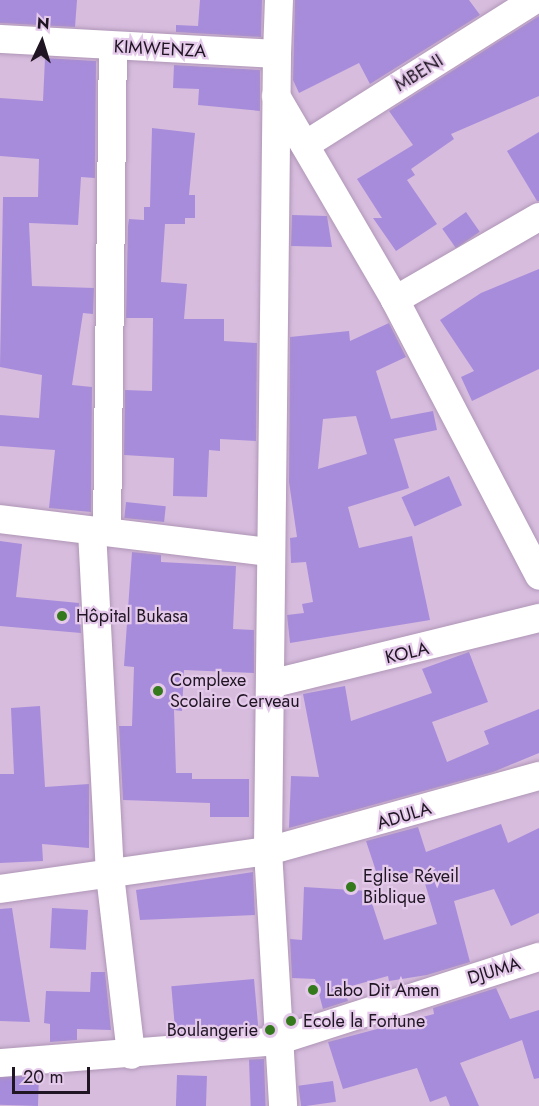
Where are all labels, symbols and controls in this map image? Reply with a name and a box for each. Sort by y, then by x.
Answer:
north arrow [12,12,72,72]
text: N [36,12,50,35]
street label: KIMWENZA [113,36,207,62]
street label: MBENI [391,50,447,96]
place label: Hôpital Bukasa [76,605,188,627]
marker: Hôpital Bukasa [53,607,71,625]
street label: KOLA [383,638,431,668]
place label: Complexe Scolaire Cerveau [170,670,300,712]
marker: Complexe Scolaire Cerveau [151,684,165,698]
street label: ADULA [374,797,434,835]
place label: Eglise Réveil Biblique [363,866,459,908]
marker: Eglise Réveil Biblique [344,880,358,894]
street label: DJUMA [465,953,523,989]
place label: Labo Dit Amen [326,979,440,1001]
marker: Labo Dit Amen [304,981,322,999]
place label: Ecole la Fortune [303,1010,425,1032]
marker: Ecole la Fortune [284,1014,298,1028]
place label: Boulangerie [167,1019,258,1041]
marker: Boulangerie [263,1023,277,1037]
scale bar [15,1055,93,1093]
text: 20 m [23,1064,63,1090]

